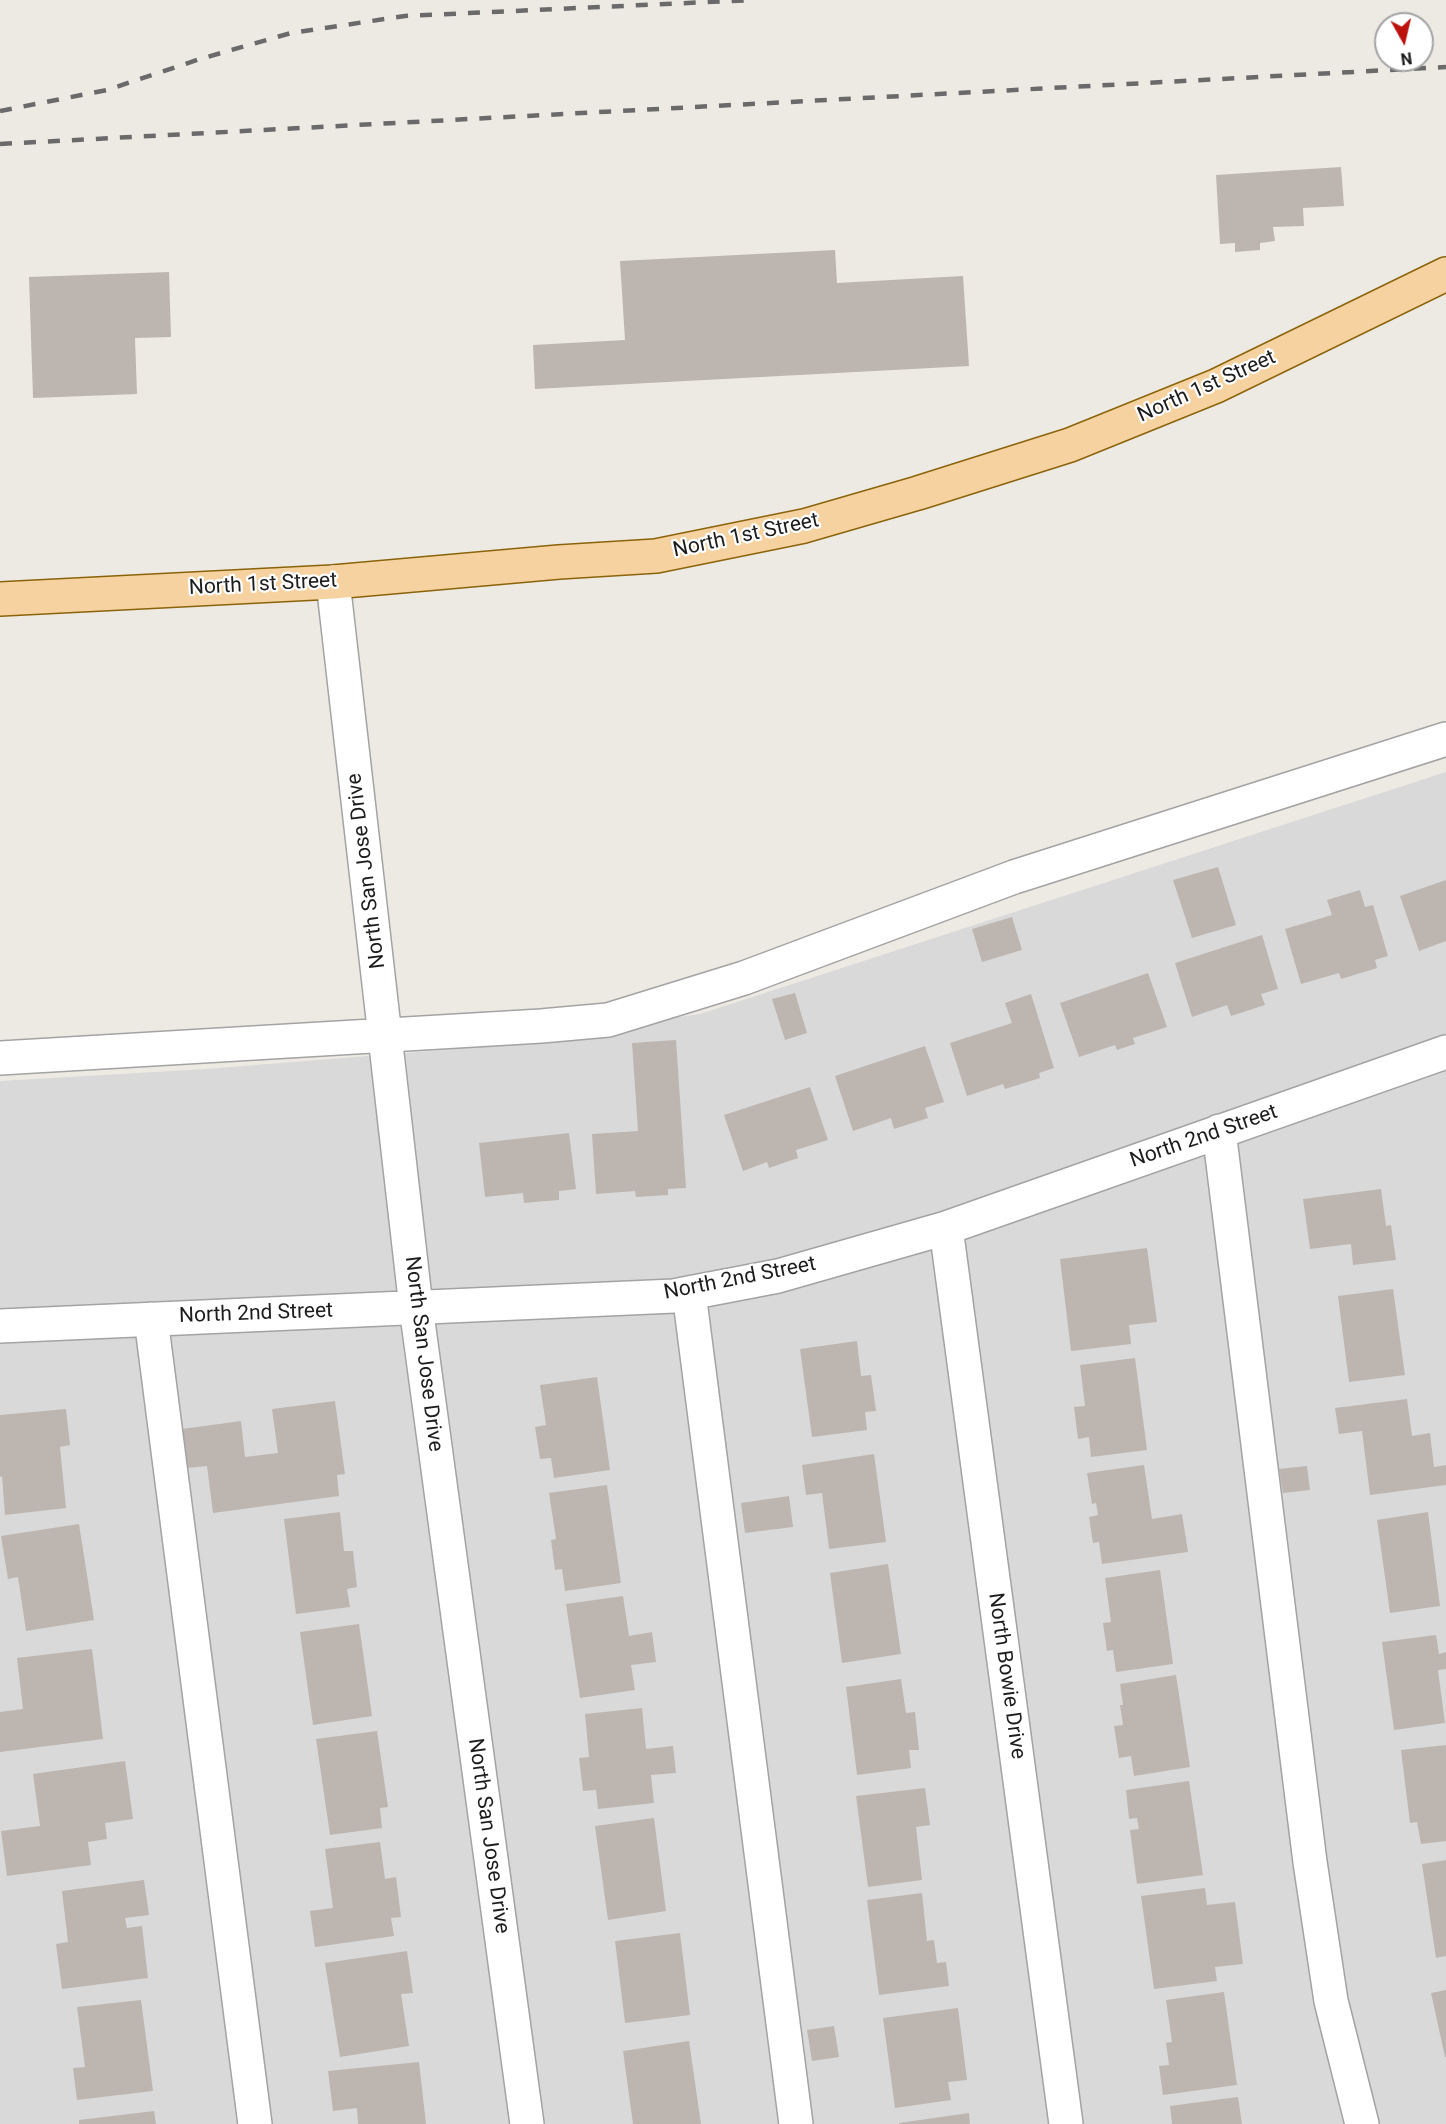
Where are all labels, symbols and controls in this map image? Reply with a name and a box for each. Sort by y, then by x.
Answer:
north arrow [1374,12,1434,72]
text: N [1399,48,1413,69]
street label: North 1st Street [1134,345,1280,429]
street label: North 1st Street [671,508,821,564]
street label: North 1st Street [188,569,338,601]
street label: North San Jose Drive [342,772,392,970]
street label: North 2nd Street [1127,1100,1281,1174]
street label: North 2nd Street [662,1252,818,1306]
street label: North San Jose Drive [398,1255,448,1453]
street label: North 2nd Street [179,1299,333,1329]
street label: North Bowie Drive [982,1591,1030,1761]
street label: North San Jose Drive [462,1737,514,1935]

